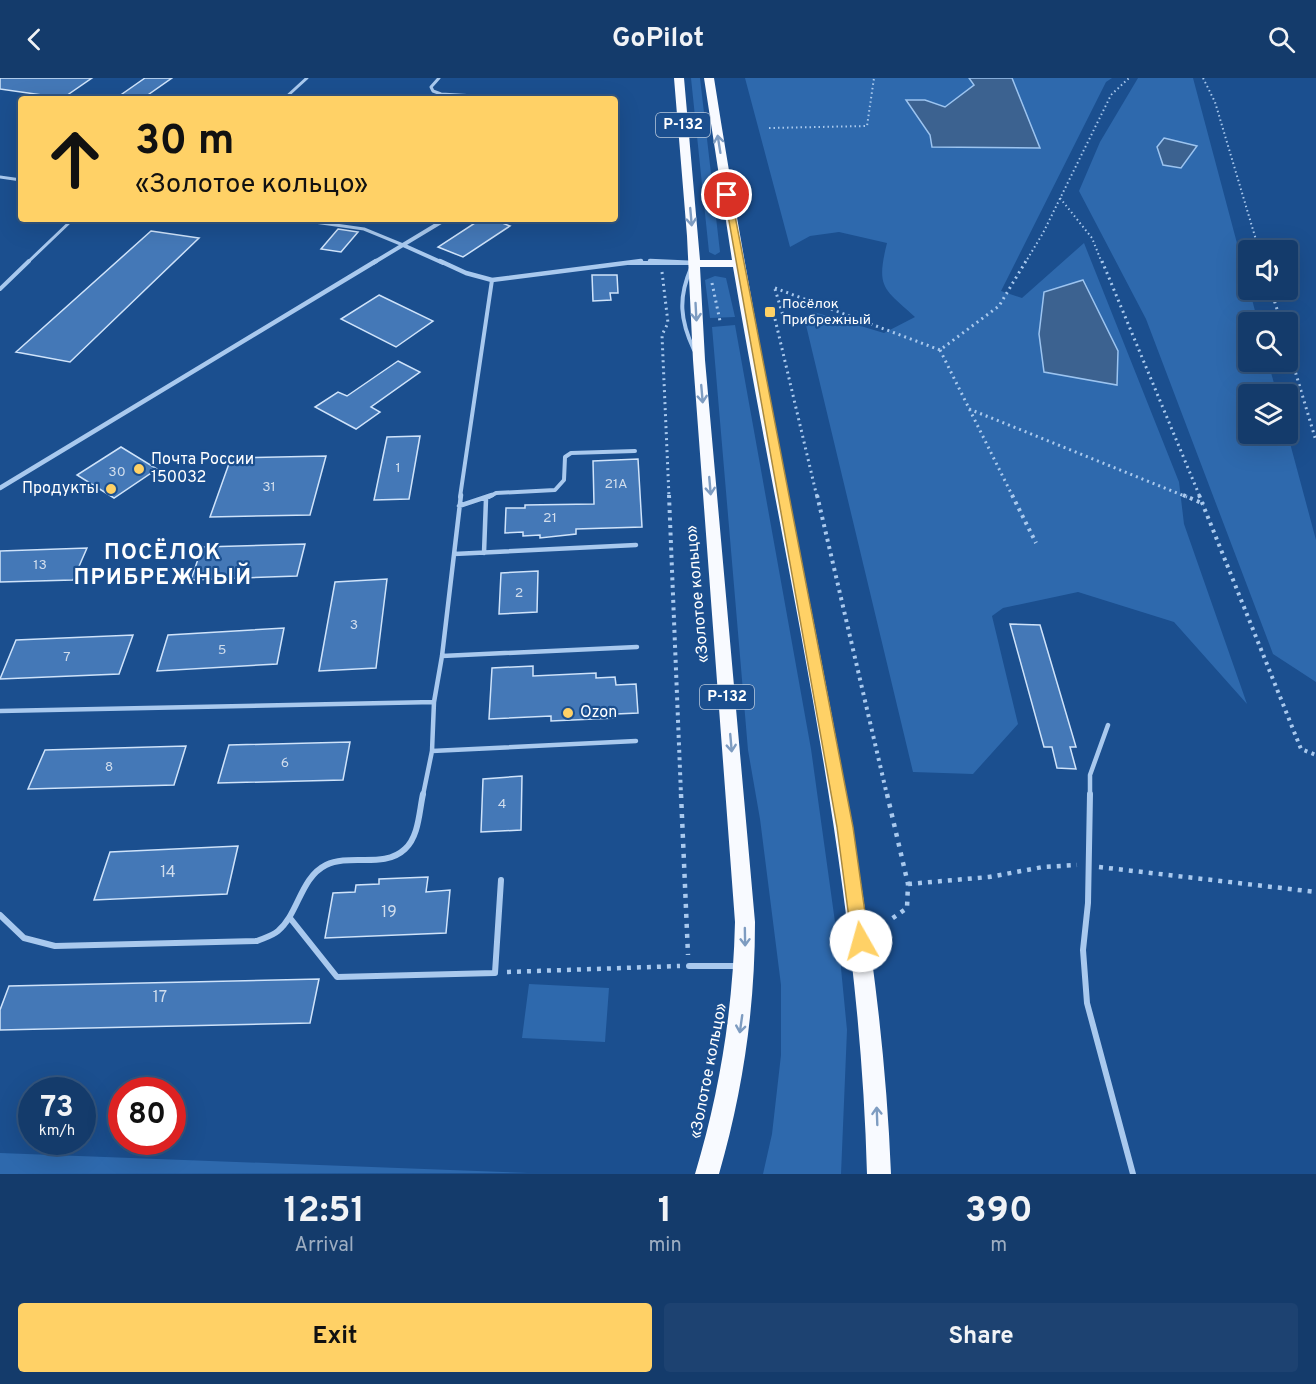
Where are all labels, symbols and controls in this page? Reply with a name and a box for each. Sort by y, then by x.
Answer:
text: GoPilot [612,22,704,56]
icon: back [18,23,51,56]
icon: search [1265,23,1298,56]
road number: Р-132 [656,113,710,137]
text: 30 m [135,116,234,169]
icon: ahead [36,120,114,198]
one-way arrow [713,135,724,154]
text: «Золотое кольцо» [135,168,368,202]
pin [701,169,752,220]
icon: arrive [710,178,743,211]
one-way arrow [686,207,697,227]
map controls [1238,240,1298,444]
button: sound [1238,240,1298,300]
place label: Посёлок Прибрежный [782,296,871,329]
one-way arrow [691,301,702,321]
marker: Посёлок Прибрежный [763,305,777,319]
button: search [1238,312,1298,372]
one-way arrow [697,383,708,403]
button: layers [1238,384,1298,444]
place label: Почта России 150032 [151,450,254,488]
house number: 1 [395,460,401,477]
marker: Почта России 150032 [132,462,146,476]
house number: 30 [108,464,126,481]
one-way arrow [705,475,716,495]
house number: 21А [605,476,627,493]
place label: Продукты [22,479,99,499]
house number: 31 [262,479,276,496]
marker: Продукты [104,482,118,496]
house number: 21 [543,510,557,527]
street label: «Золотое кольцо» [682,524,714,664]
district label: ПОСЁЛОК ПРИБРЕЖНЫЙ [73,538,253,592]
house number: 13 [33,557,47,574]
house number: 2 [515,585,523,602]
house number: 3 [350,617,358,634]
house number: 5 [218,642,226,659]
house number: 7 [63,649,71,666]
road number: Р-132 [700,685,754,709]
place label: Ozon [580,703,617,723]
marker: Ozon [561,706,575,720]
one-way arrow [726,732,737,752]
house number: 6 [281,755,289,772]
house number: 8 [105,759,113,776]
house number: 4 [498,796,506,813]
house number: 14 [160,863,176,883]
house number: 19 [381,903,397,923]
position arrow [829,909,893,973]
one-way arrow [740,927,751,947]
house number: 17 [153,988,167,1008]
street label: «Золотое кольцо» [686,1001,732,1141]
one-way arrow [735,1014,746,1034]
speed limit sign: 80 [108,1077,186,1155]
text: 73 [40,1090,74,1127]
one-way arrow [872,1106,883,1126]
text: km/h [39,1122,75,1141]
text: 12:51 [283,1189,365,1235]
text: 1 [658,1189,672,1235]
text: 390 [965,1189,1033,1235]
text: Arrival [294,1233,354,1259]
text: min [648,1233,682,1259]
text: m [990,1233,1007,1259]
button: Exit [18,1303,652,1372]
button: Share [664,1303,1298,1372]

